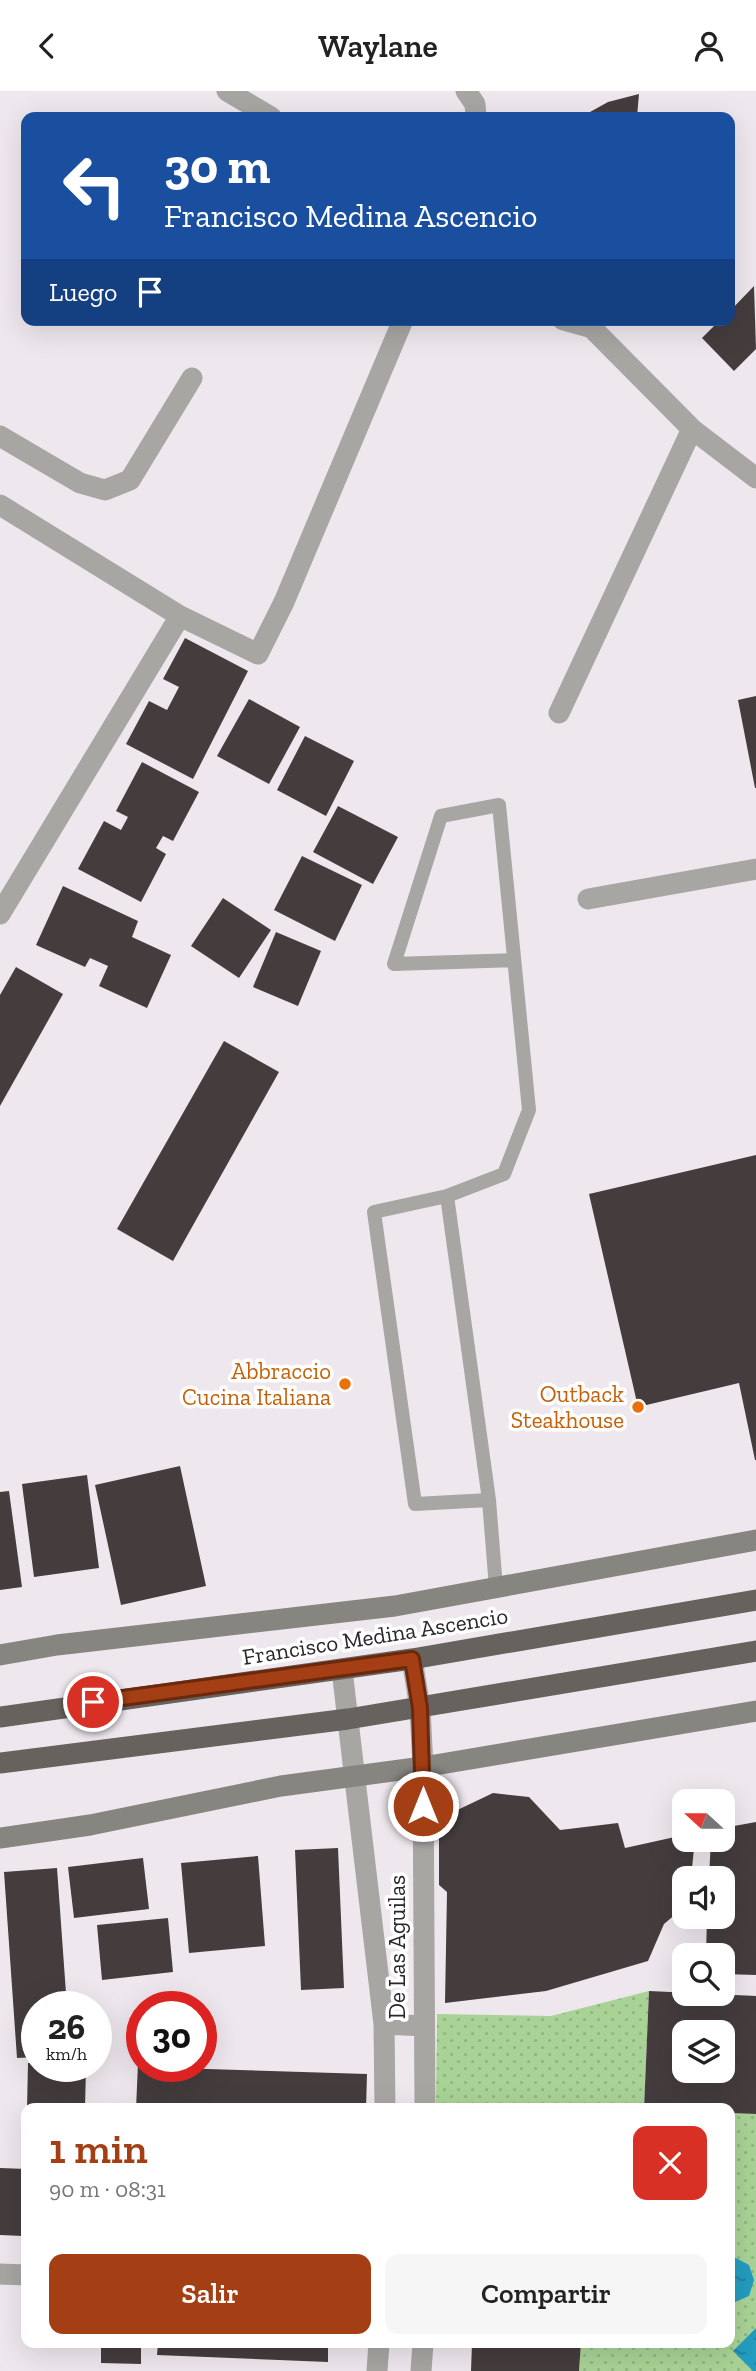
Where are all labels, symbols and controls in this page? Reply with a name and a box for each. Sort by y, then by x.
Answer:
icon: back [28,27,66,65]
text: Waylane [318,27,438,65]
icon: person [690,27,728,65]
text: 30 m [164,137,270,196]
icon: left [49,140,140,231]
text: Francisco Medina Ascencio [164,197,538,235]
icon: arrive [131,273,169,311]
text: Luego [49,276,117,308]
place label: Abbraccio Cucina Italiana [182,1357,331,1411]
marker: Abbraccio Cucina Italiana [337,1376,353,1392]
place label: Outback Steakhouse [511,1380,624,1434]
marker: Outback Steakhouse [630,1399,646,1415]
street label: Francisco Medina Ascencio [240,1601,510,1671]
pin [63,1672,123,1732]
icon: arrive [74,1683,112,1721]
position arrow [386,1769,460,1843]
north arrow [672,1789,735,1851]
map controls [672,1789,735,2083]
button: sound [672,1866,735,1929]
street label: De Las Aguilas [383,1875,411,2019]
button: search [672,1943,735,2006]
speed limit sign: 30 [126,1991,217,2082]
text: 26 [48,2006,85,2048]
button: layers [672,2020,735,2083]
text: km/h [46,2043,87,2065]
text: 1 min [49,2123,148,2174]
button: close [633,2126,707,2200]
text: 90 m · 08:31 [49,2175,166,2203]
button: Salir [49,2254,371,2334]
button: Compartir [385,2254,707,2334]

